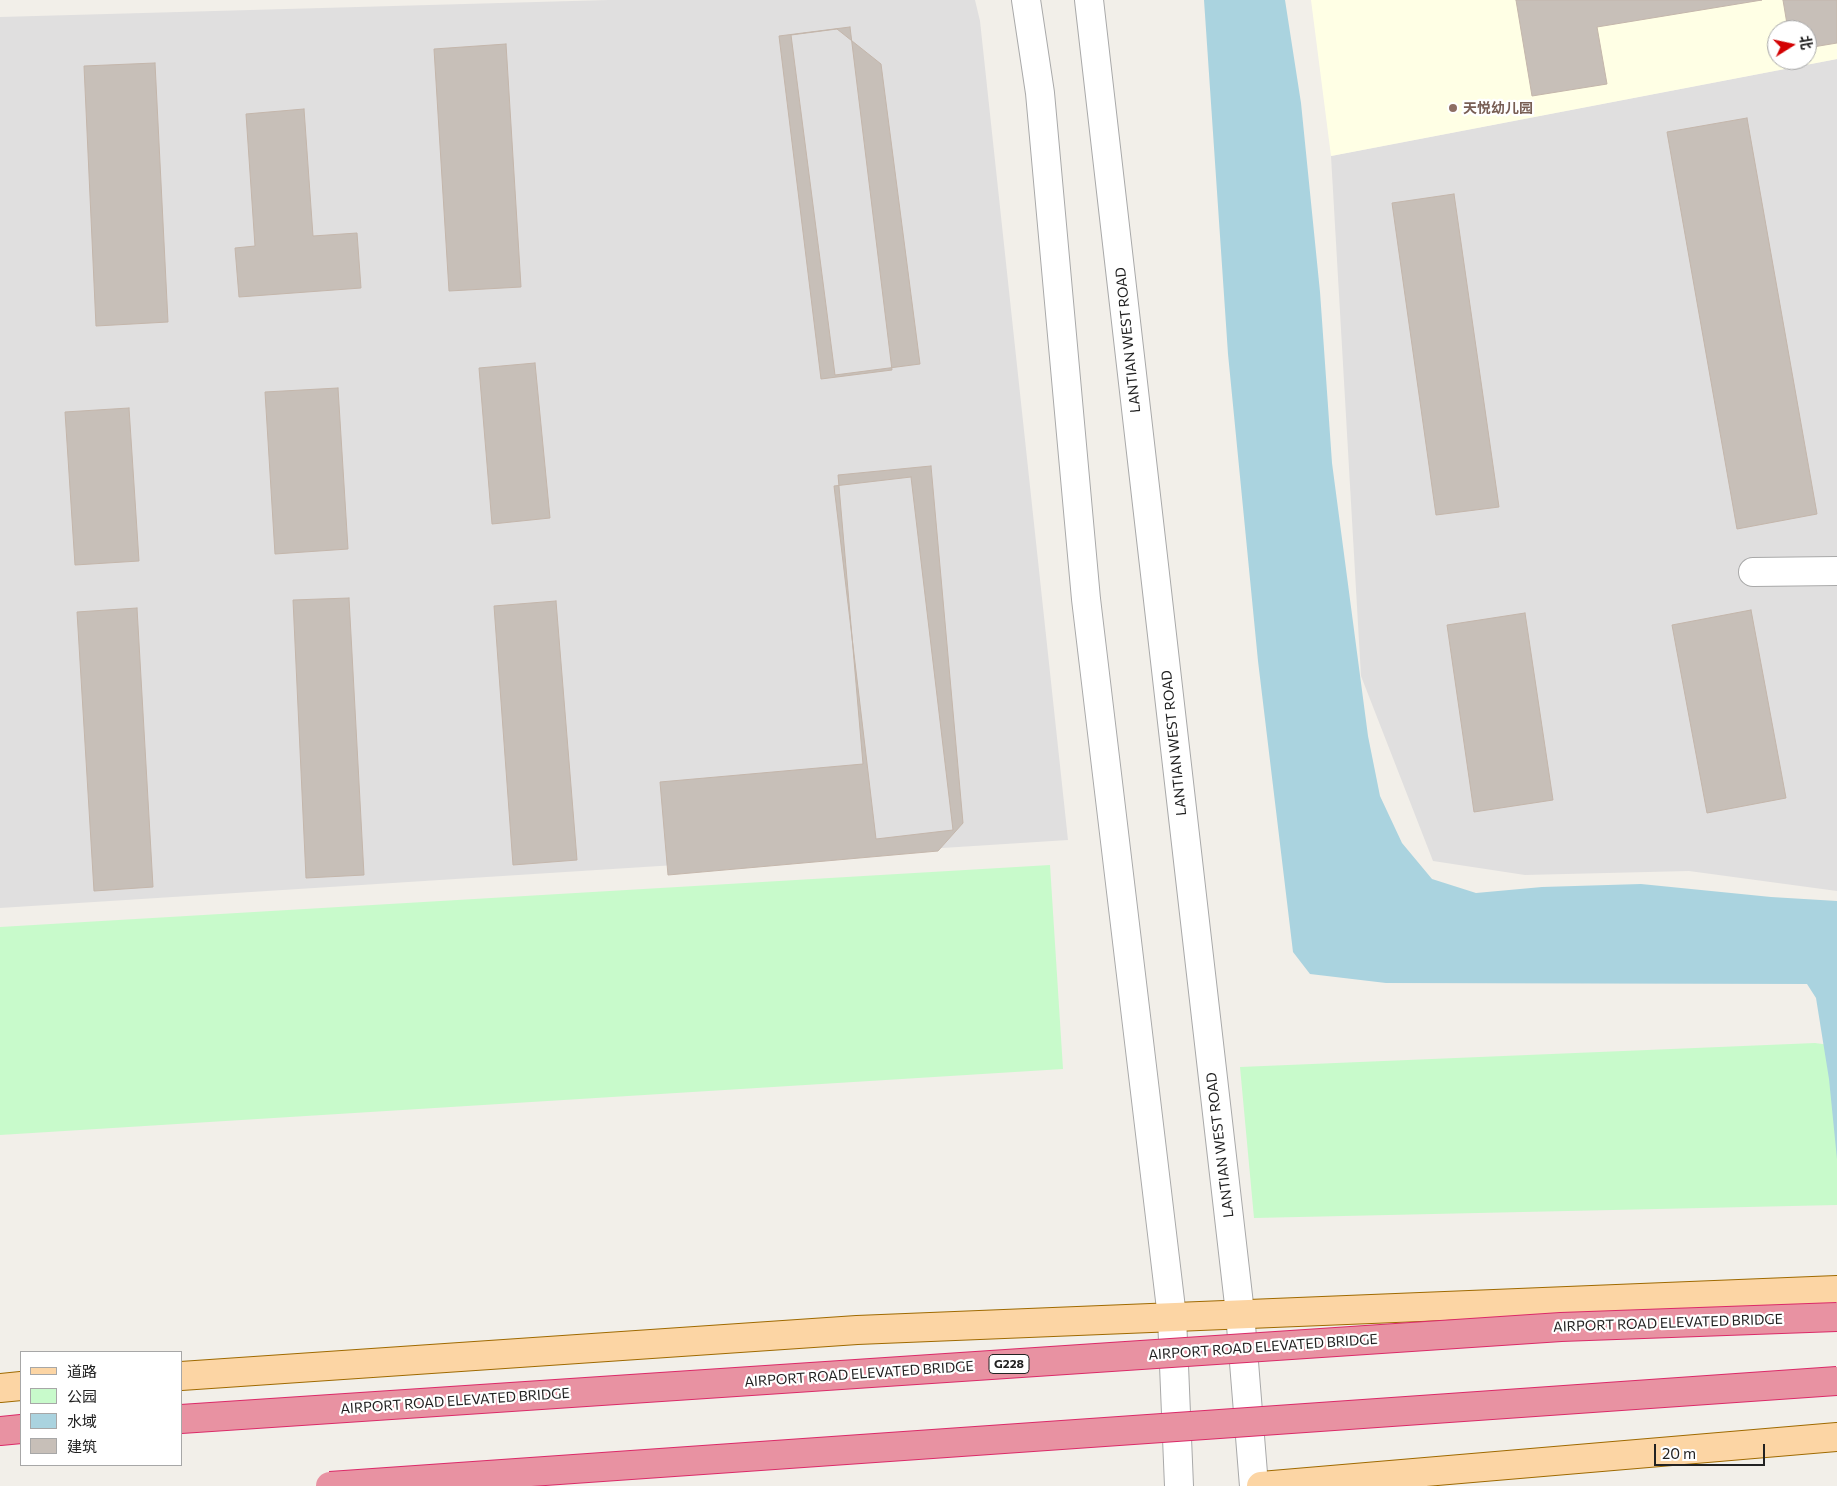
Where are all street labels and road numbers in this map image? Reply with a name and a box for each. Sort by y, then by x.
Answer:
street label: LANTIAN WEST ROAD [1112,266,1144,414]
street label: LANTIAN WEST ROAD [1158,669,1190,817]
street label: LANTIAN WEST ROAD [1203,1071,1237,1219]
street label: AIRPORT ROAD ELEVATED BRIDGE [1553,1311,1783,1335]
street label: AIRPORT ROAD ELEVATED BRIDGE [1148,1331,1378,1363]
road number: G228 [989,1355,1029,1374]
street label: AIRPORT ROAD ELEVATED BRIDGE [744,1358,974,1390]
street label: AIRPORT ROAD ELEVATED BRIDGE [340,1385,570,1417]

